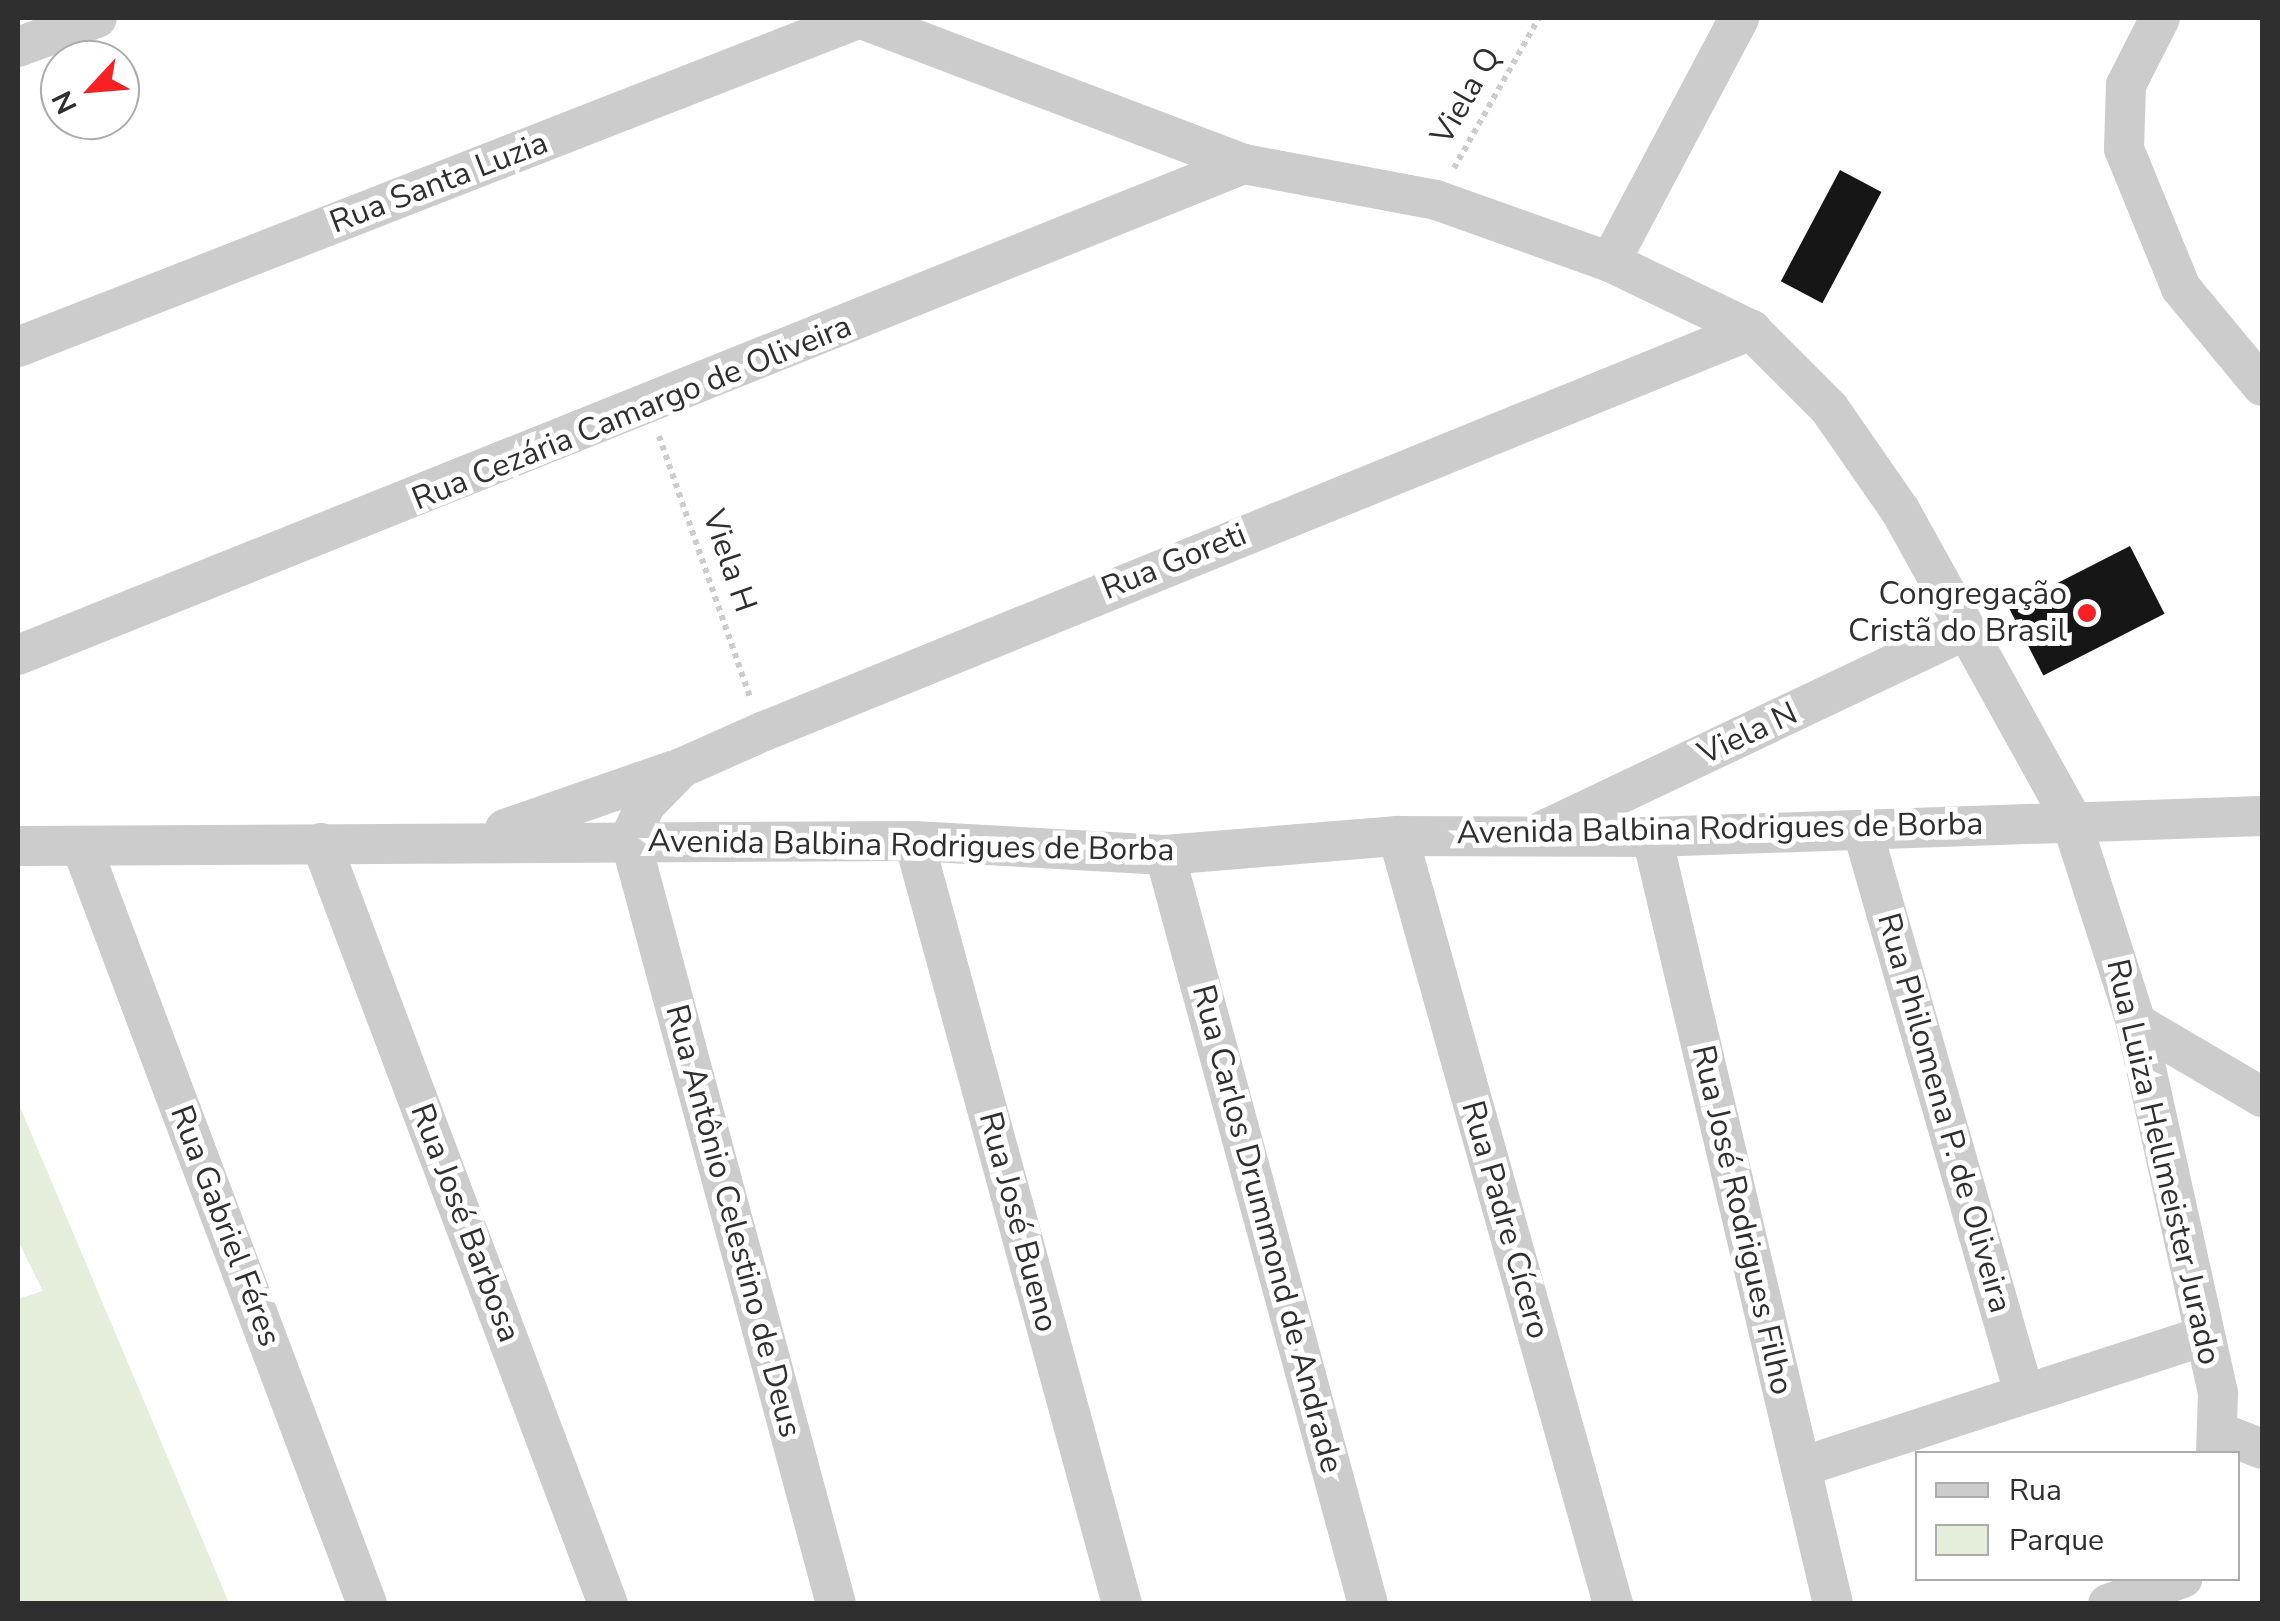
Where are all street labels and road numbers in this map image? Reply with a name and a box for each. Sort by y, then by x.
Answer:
street label: Viela Q [1423,41,1509,151]
street label: Rua Santa Luzia [325,124,553,242]
street label: Rua Cezária Camargo de Oliveira [407,307,857,519]
street label: Viela H [694,505,764,617]
street label: Rua Goreti [1096,516,1252,608]
street label: Viela N [1692,694,1804,774]
street label: Avenida Balbina Rodrigues de Borba [1456,805,1984,853]
street label: Avenida Balbina Rodrigues de Borba [647,822,1175,870]
street label: Rua Philomena P. de Oliveira [1869,909,2019,1317]
street label: Rua Luiza Hellmeister Jurado [2098,956,2228,1368]
street label: Rua Carlos Drummond de Andrade [1183,981,1351,1477]
street label: Rua Antônio Celestino de Deus [657,1000,809,1442]
street label: Rua José Rodrigues Filho [1683,1042,1801,1398]
street label: Rua Padre Cícero [1453,1097,1557,1343]
street label: Rua José Barbosa [402,1098,528,1348]
street label: Rua Gabriel Féres [161,1100,289,1352]
street label: Rua José Bueno [970,1108,1066,1336]

